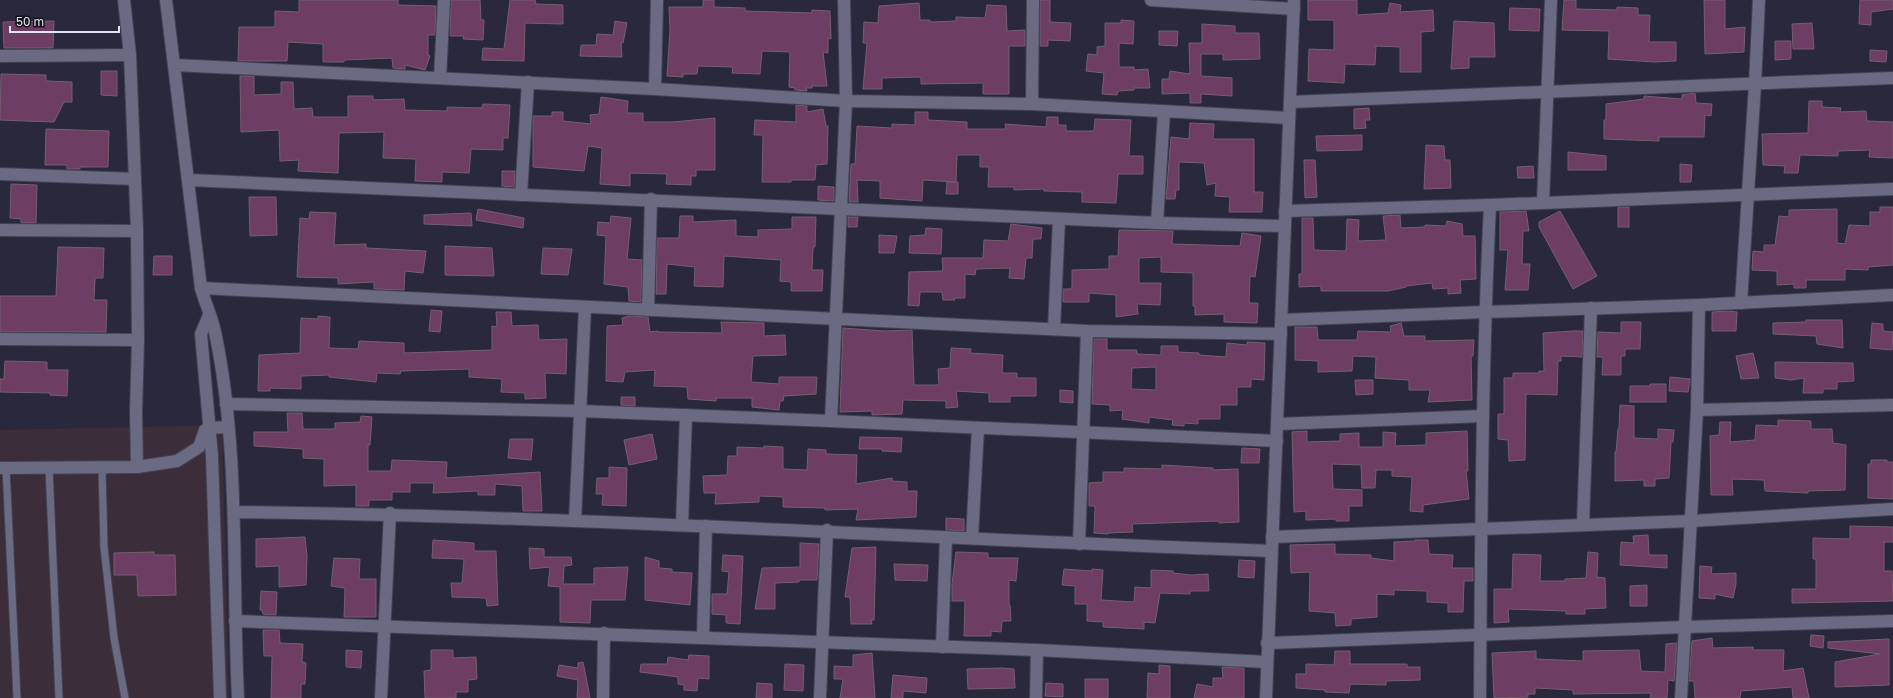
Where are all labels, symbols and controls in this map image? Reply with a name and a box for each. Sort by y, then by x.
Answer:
scale bar [10,8,119,34]
text: 50 m [16,14,44,29]

